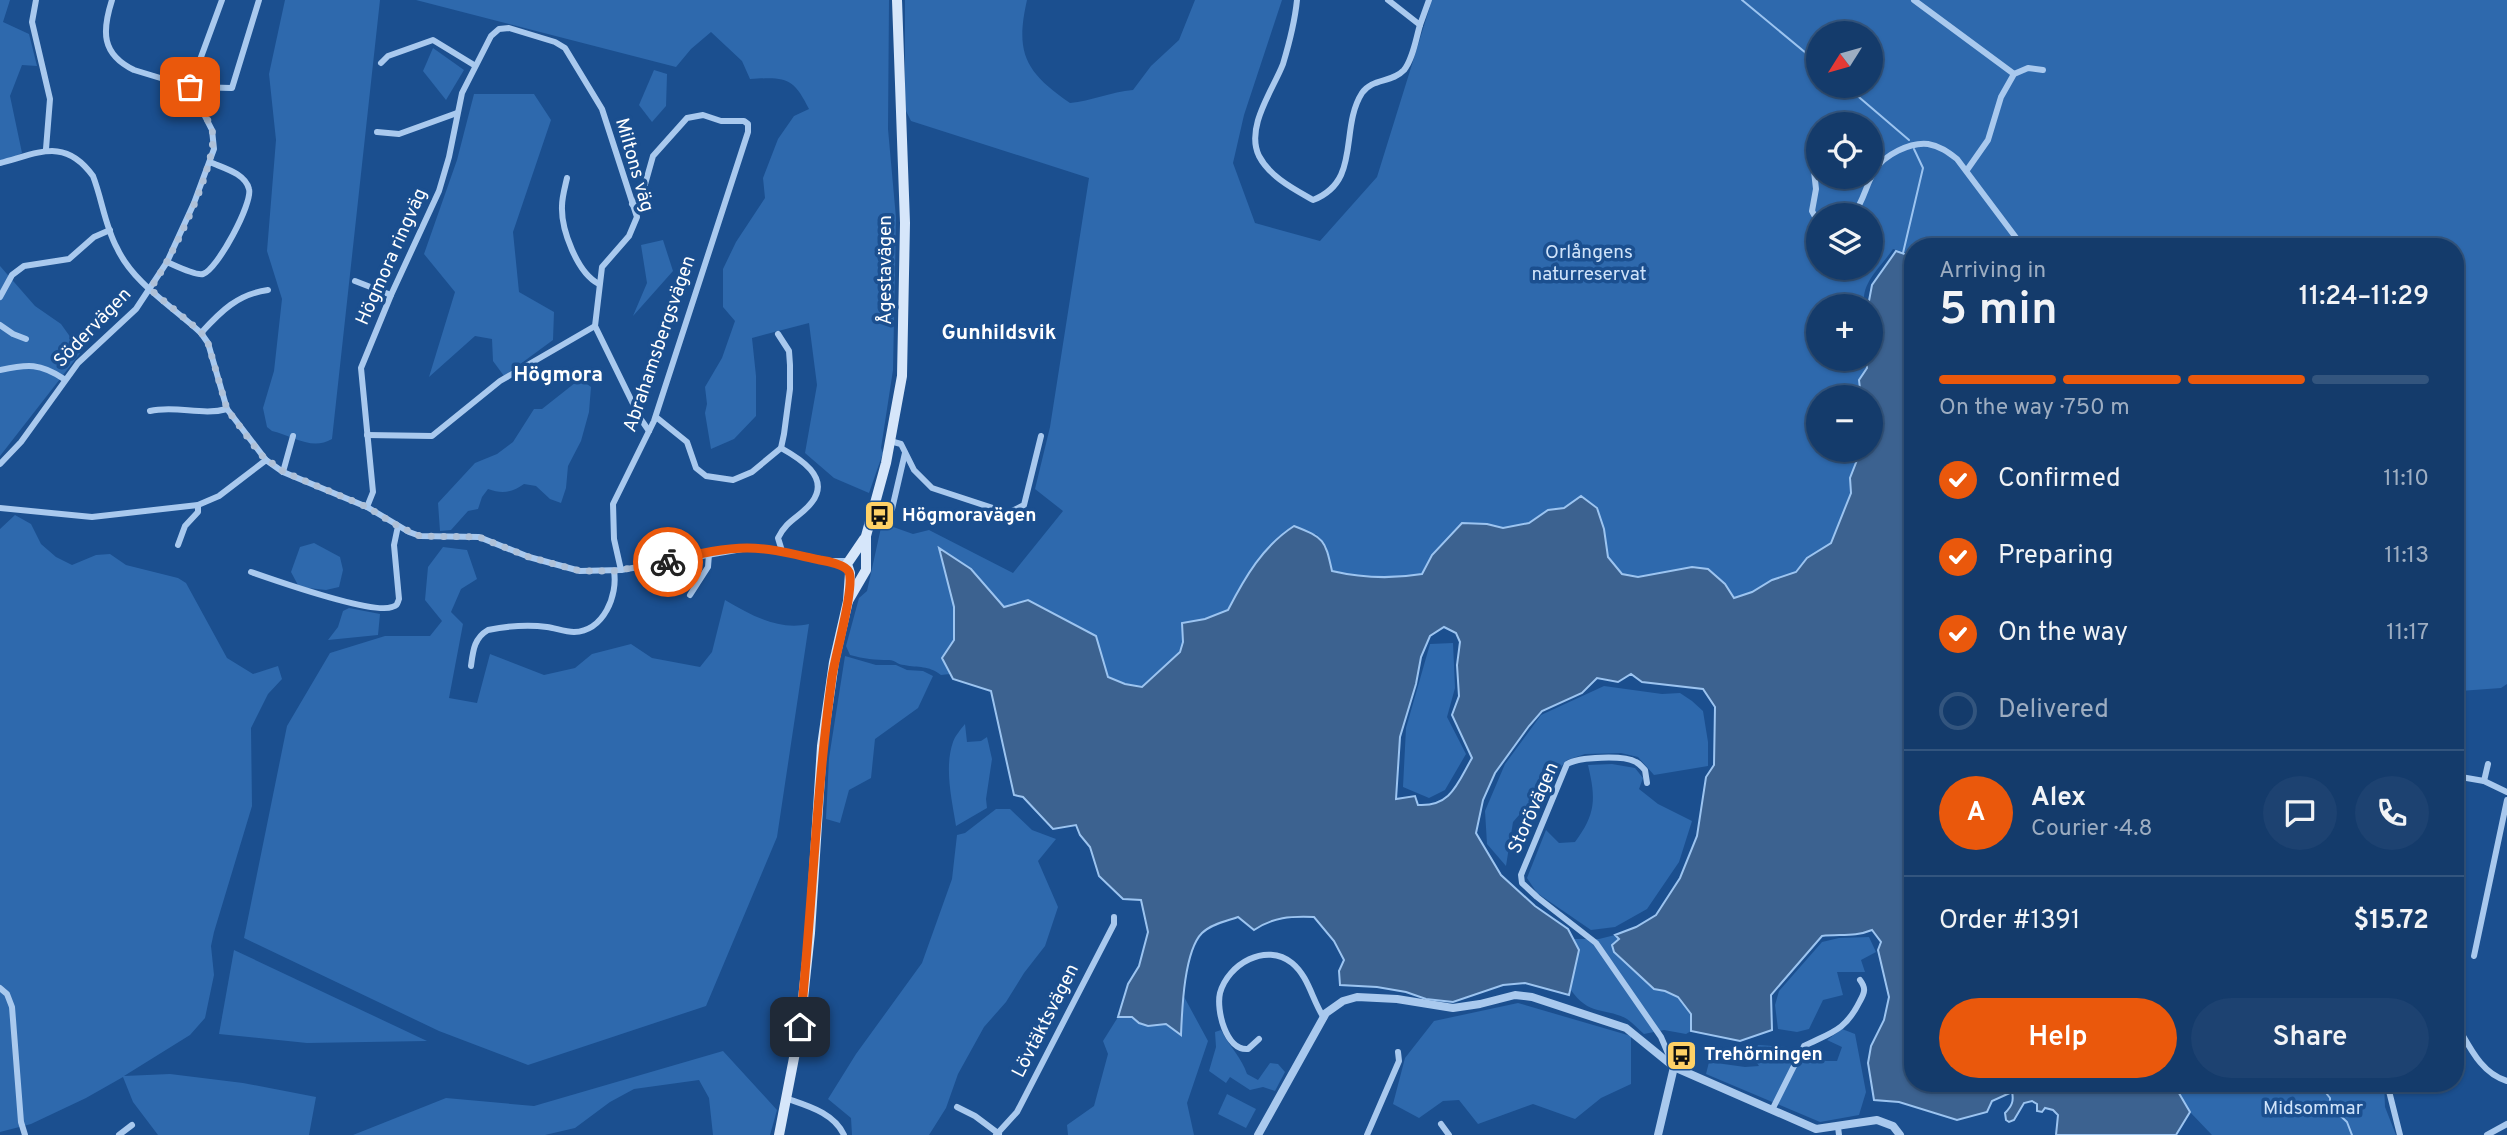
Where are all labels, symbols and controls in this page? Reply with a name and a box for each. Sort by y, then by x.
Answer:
north arrow [1806,21,1883,98]
map controls [1806,21,1883,462]
pin [160,57,220,117]
icon: bag [171,68,209,106]
button: locate [1806,112,1883,189]
street label: Miltons väg [609,115,659,215]
street label: Högmora ringväg [351,185,433,329]
button: layers [1806,203,1883,280]
street label: Ågestavägen [874,215,898,325]
park label: Orlångens naturreservat [1531,241,1647,287]
street label: Abrahamsbergsvägen [619,253,701,435]
text: Arriving in [1939,257,2046,286]
text: 11:24–11:29 [2299,281,2429,314]
text: 5 min [1939,282,2058,341]
street label: Södervägen [49,283,137,373]
button: + [1806,294,1883,371]
district label: Gunhildsvik [941,320,1057,347]
district label: Högmora [513,362,603,389]
button: − [1806,385,1883,462]
text: On the way · 750 m [1939,394,2130,423]
icon: check [1939,461,1977,499]
text: Confirmed [1998,463,2121,496]
text: 11:10 [2383,465,2429,494]
bus stop icon: Högmoravägen [862,499,896,533]
place label: Högmoravägen [902,504,1037,528]
courier [633,527,703,597]
icon: check [1939,538,1977,576]
text: Preparing [1998,540,2113,573]
text: 11:13 [2384,542,2429,571]
icon: bike [649,543,687,581]
icon: check [1939,615,1977,653]
text: On the way [1998,617,2128,650]
text: 11:17 [2386,619,2429,648]
text: Delivered [1998,694,2109,727]
street label: Storövägen [1503,759,1565,857]
button: chat [2263,776,2337,850]
button: phone [2355,776,2429,850]
text: Alex [2031,782,2086,815]
text: A [1967,797,1985,830]
text: Courier · 4.8 [2031,815,2152,844]
text: Order #1391 [1939,905,2080,938]
text: $15.72 [2353,905,2429,938]
street label: Lövtäktsvägen [1007,960,1085,1082]
pin [770,997,830,1057]
button: Help [1939,998,2177,1078]
button: Share [2191,998,2429,1078]
icon: home [781,1008,819,1046]
bus stop icon: Trehörningen [1664,1038,1698,1072]
place label: Trehörningen [1704,1043,1823,1067]
park label: Midsommar [2263,1097,2364,1121]

